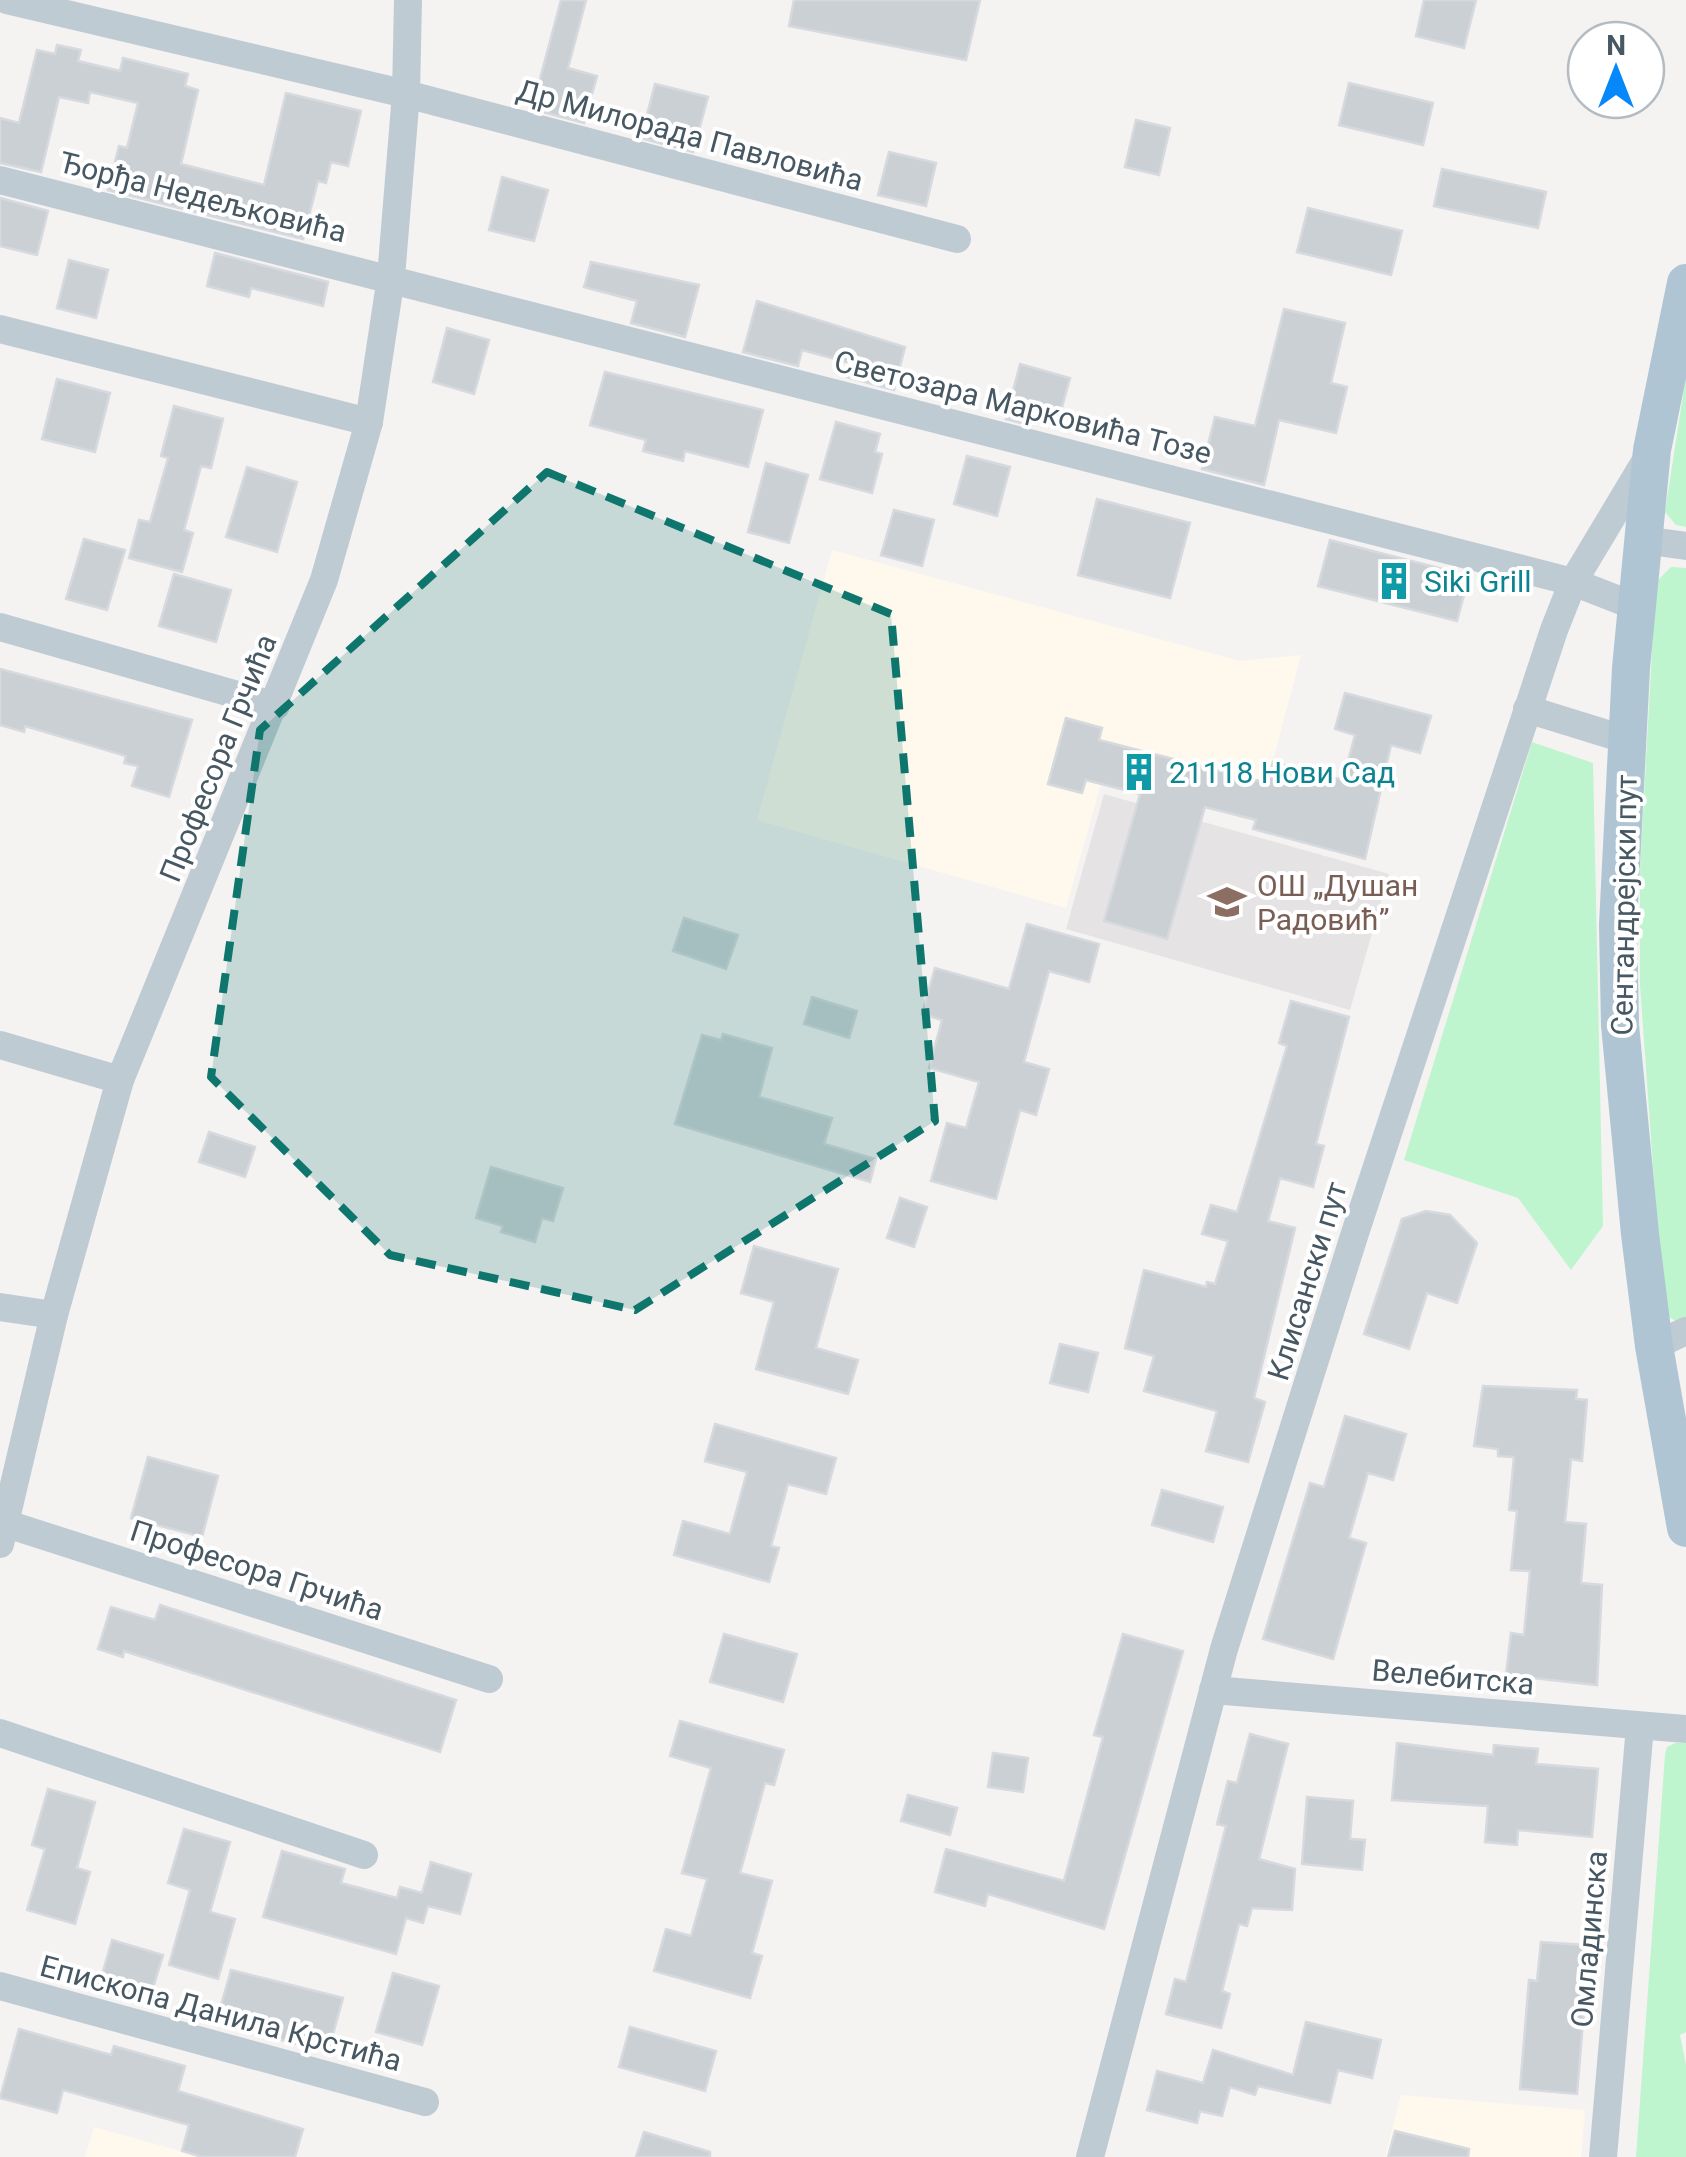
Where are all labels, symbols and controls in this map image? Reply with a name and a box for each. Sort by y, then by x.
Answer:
north arrow [1566,20,1666,120]
text: N [1606,29,1626,62]
street label: Др Милорада Павловића [513,72,867,198]
street label: Ђорђа Недељковића [56,144,350,250]
street label: Светозара Марковића Тозе [831,343,1215,471]
building icon: Siki Grill [1373,560,1415,602]
place label: Siki Grill [1424,564,1532,599]
street label: Професора Грчића [152,629,284,887]
building icon: 21118 Нови Сад [1118,751,1160,793]
place label: 21118 Нови Сад [1169,755,1395,790]
street label: Сентандрејски пут [1604,774,1644,1036]
place label: ОШ „Душан Радовић” [1257,868,1418,937]
school or university icon: ОШ „Душан Радовић” [1206,881,1248,923]
street label: Клисански пут [1260,1177,1354,1385]
street label: Професора Грчића [126,1513,388,1627]
street label: Велебитска [1370,1652,1536,1702]
street label: Омладинска [1564,1849,1614,2029]
street label: Епископа Данила Крстића [36,1948,406,2078]

